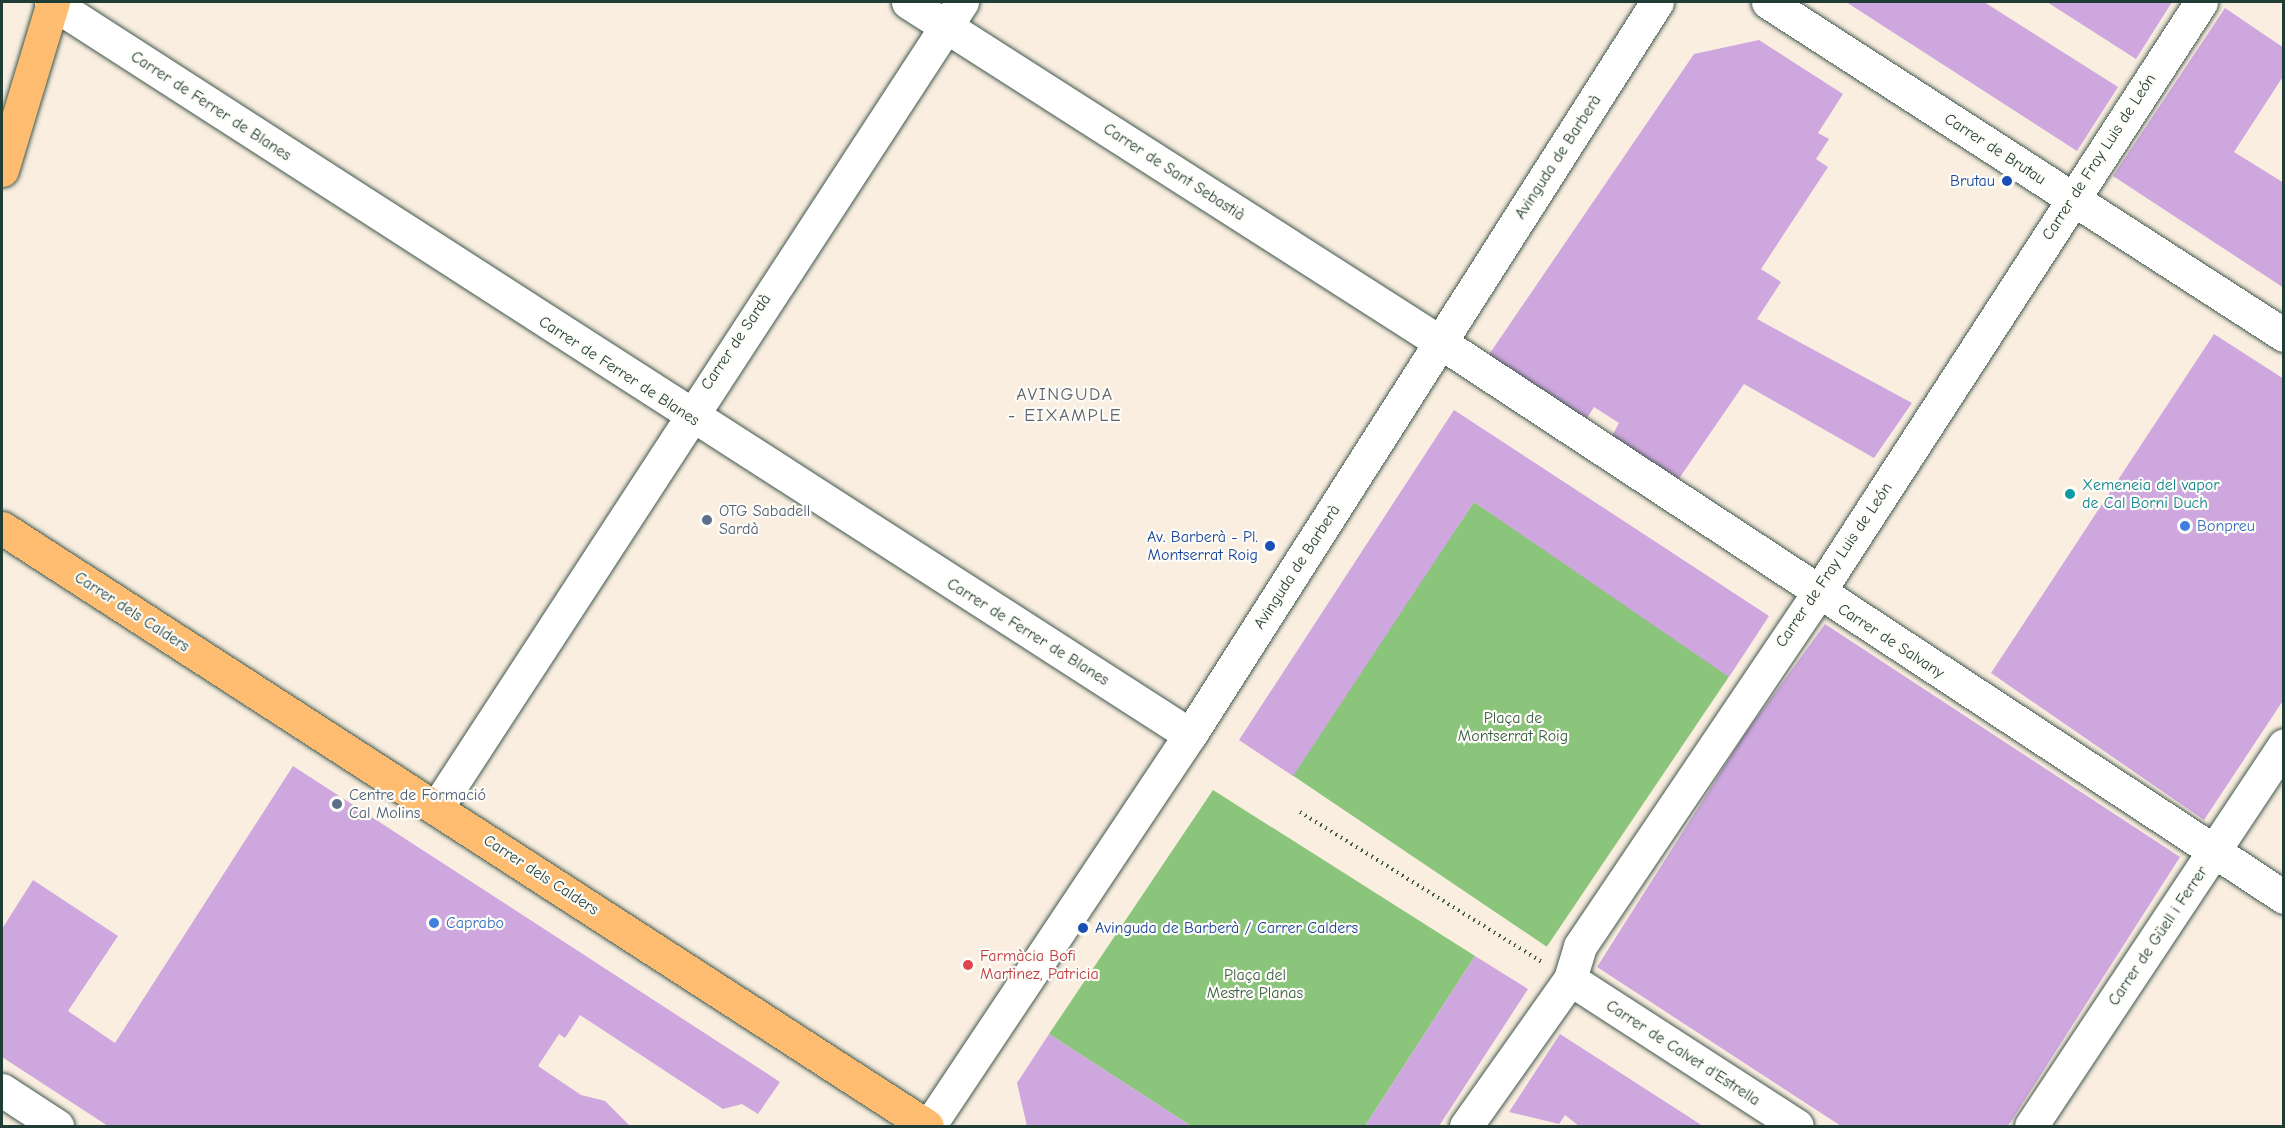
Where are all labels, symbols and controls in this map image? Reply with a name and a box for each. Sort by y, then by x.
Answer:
street label: Carrer de Ferrer de Blanes [127,47,295,165]
street label: Carrer de Fray Luis de León [2038,70,2160,244]
street label: Avinguda de Barberà [1511,91,1605,223]
street label: Carrer de Brutau [1941,109,2049,189]
street label: Carrer de Sant Sebastià [1100,119,1248,225]
place label: Brutau [1950,171,1995,191]
marker: Brutau [2000,174,2014,188]
street label: Carrer de Sardà [697,290,775,394]
street label: Carrer de Ferrer de Blanes [535,312,703,430]
district label: AVINGUDA - EIXAMPLE [1008,385,1122,428]
place label: Xemeneia del vapor de Cal Borni Duch [2082,475,2220,513]
street label: Carrer de Fray Luis de León [1772,479,1896,651]
marker: Xemeneia del vapor de Cal Borni Duch [2063,487,2077,501]
place label: OTG Sabadell Sardà [719,501,810,539]
street label: Avinguda de Barberà [1250,501,1344,633]
marker: OTG Sabadell Sardà [700,513,714,527]
place label: Bonpreu [2197,516,2255,536]
marker: Bonpreu [2178,519,2192,533]
place label: Av. Barberà - Pl. Montserrat Roig [1147,527,1258,565]
marker: Av. Barberà - Pl. Montserrat Roig [1263,539,1277,553]
street label: Carrer dels Calders [71,568,193,656]
street label: Carrer de Ferrer de Blanes [943,574,1113,690]
street label: Carrer de Salvany [1834,599,1948,683]
park label: Plaça de Montserrat Roig [1458,708,1568,746]
place label: Centre de Formació Cal Molins [349,785,486,823]
marker: Centre de Formació Cal Molins [330,797,344,811]
street label: Carrer dels Calders [480,831,602,919]
street label: Carrer de Güell i Ferrer [2104,863,2212,1009]
place label: Caprabo [446,913,504,933]
marker: Caprabo [427,916,441,930]
place label: Avinguda de Barberà / Carrer Calders [1095,918,1358,938]
marker: Avinguda de Barberà / Carrer Calders [1076,921,1090,935]
place label: Farmàcia Bofi Martinez, Patricia [980,946,1099,984]
marker: Farmàcia Bofi Martinez, Patricia [961,958,975,972]
park label: Plaça del Mestre Planas [1207,965,1303,1003]
street label: Carrer de Calvet d'Estrella [1602,996,1764,1110]

